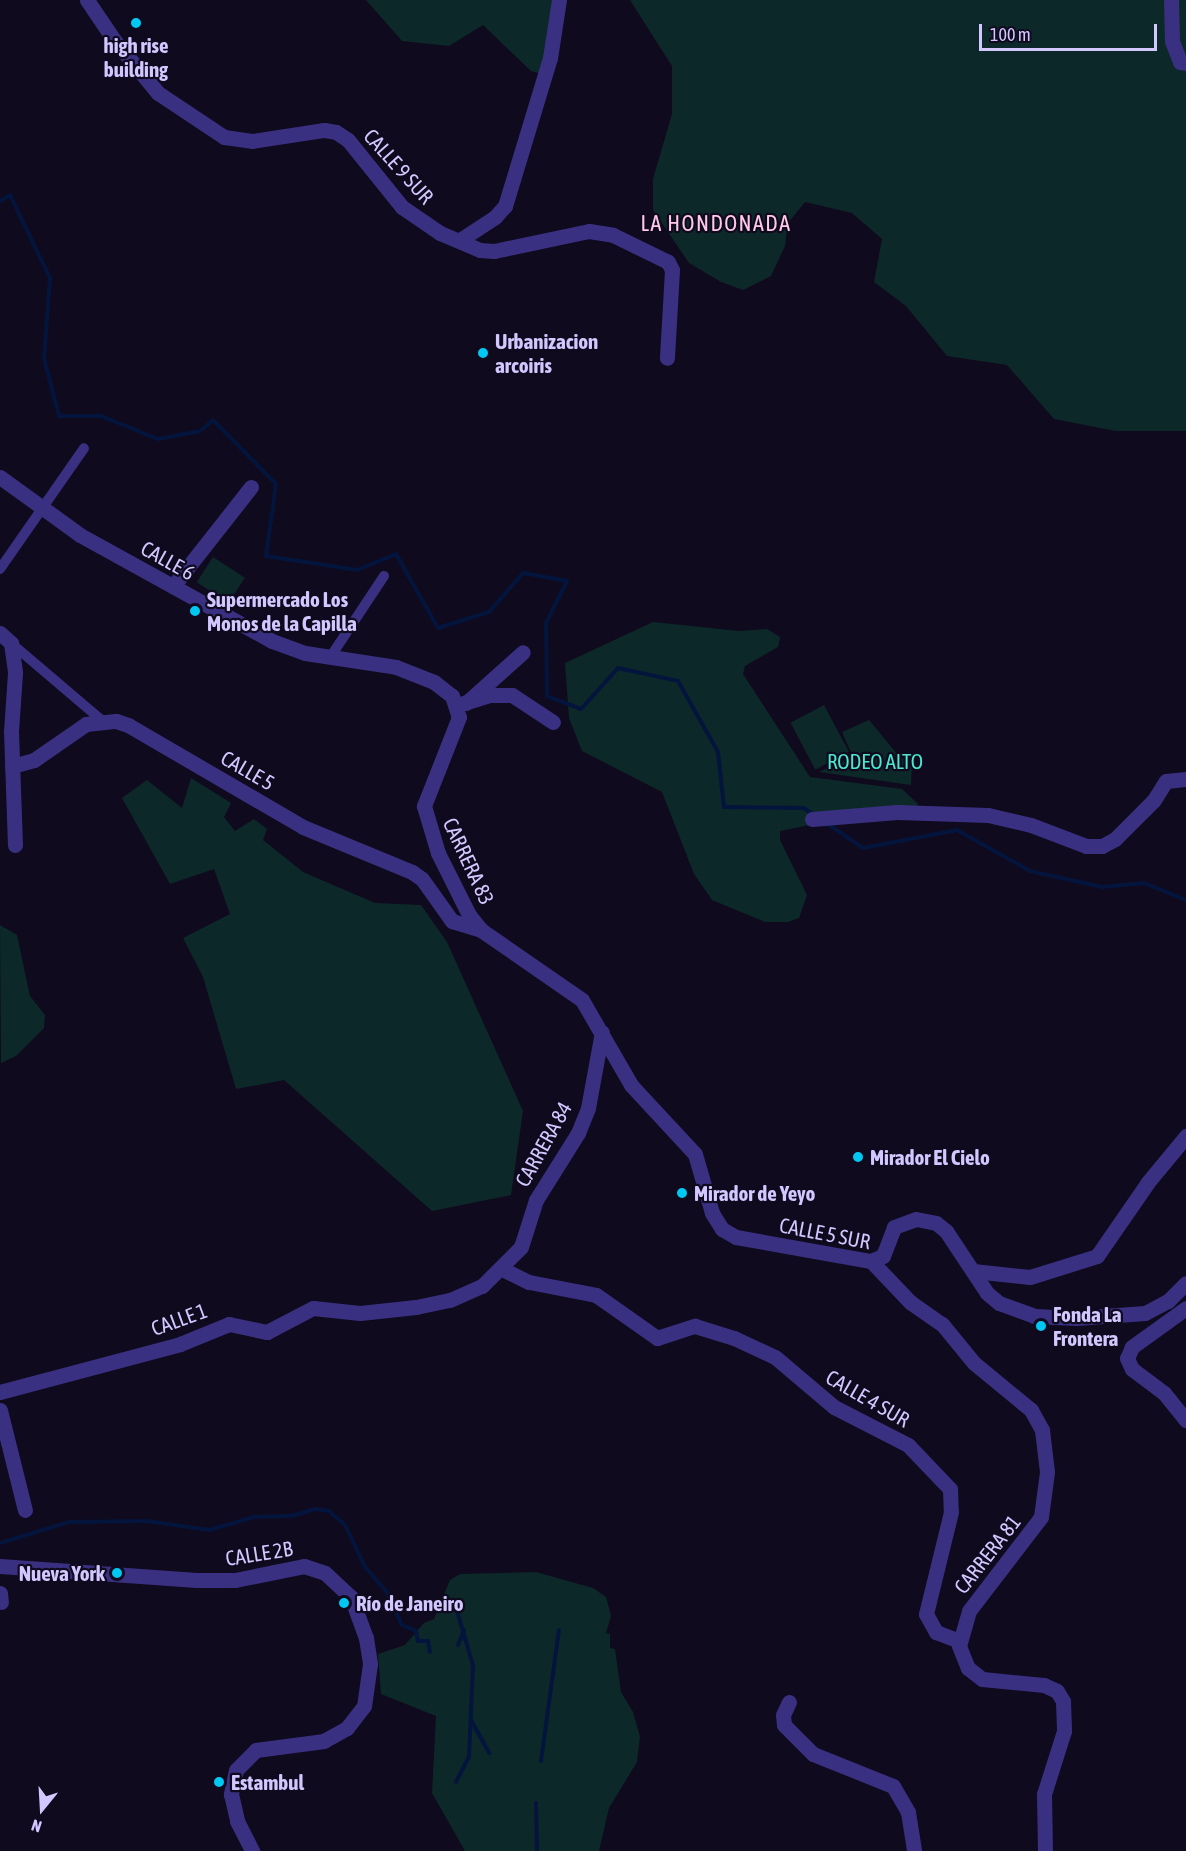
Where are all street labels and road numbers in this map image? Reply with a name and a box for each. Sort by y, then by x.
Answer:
street label: CALLE 9 SUR [359,123,439,209]
street label: CALLE 6 [137,535,199,585]
street label: CALLE 5 [217,745,279,795]
street label: CARRERA 83 [438,813,500,909]
street label: CARRERA 84 [509,1097,577,1191]
street label: CALLE 5 SUR [777,1212,873,1254]
street label: CALLE 1 [148,1297,210,1341]
street label: CALLE 4 SUR [822,1364,914,1432]
street label: CARRERA 81 [948,1510,1026,1598]
street label: CALLE 2B [224,1535,294,1571]

